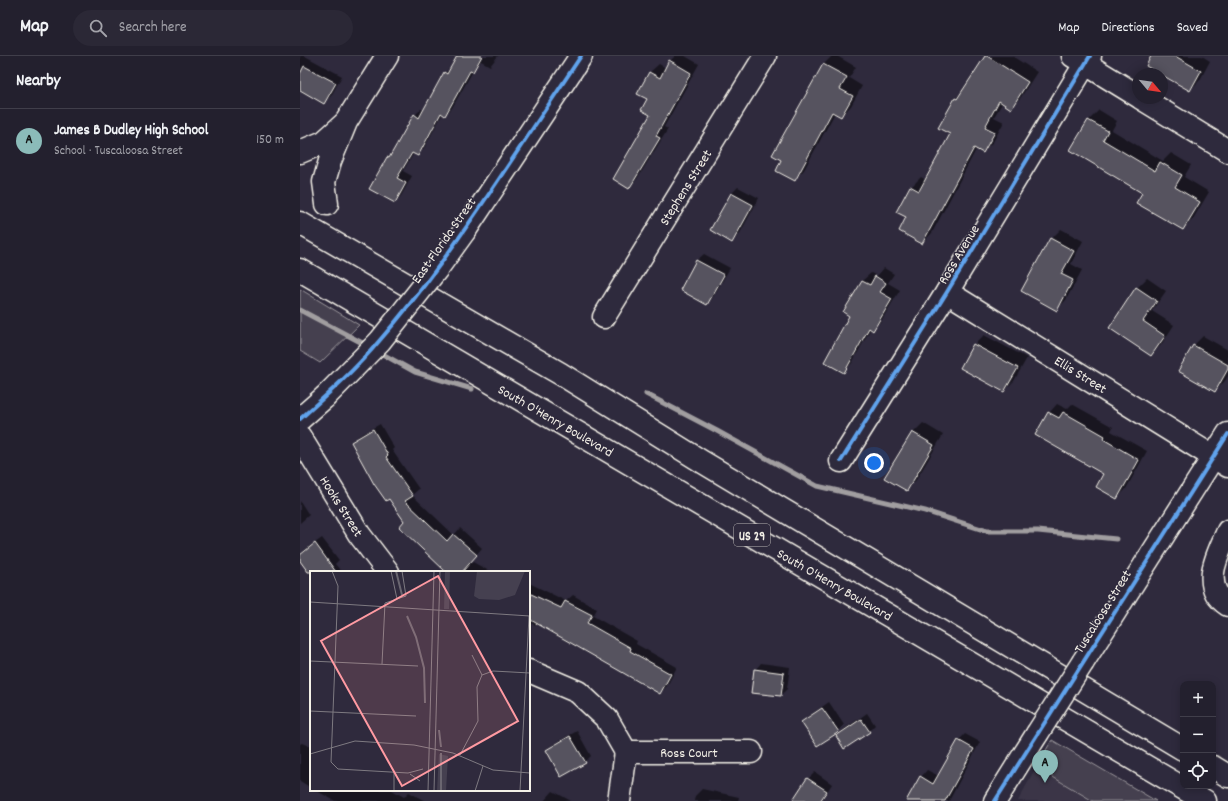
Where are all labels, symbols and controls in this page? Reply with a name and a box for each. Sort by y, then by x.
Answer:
search box [73,10,353,46]
text: Map [20,14,49,41]
icon: search [87,17,109,39]
text: Search here [119,17,187,39]
text: Map [1058,18,1080,38]
text: Directions [1102,18,1155,38]
text: Saved [1177,18,1208,38]
north arrow [1132,68,1168,104]
text: Nearby [16,70,60,94]
text: James B Dudley High School [54,120,208,142]
text: A [25,131,33,150]
text: 150 m [256,131,284,150]
text: School · Tuscaloosa Street [54,142,183,161]
street label: Stephens Street [655,146,718,230]
street label: East Florida Street [407,194,482,288]
street label: Ross Avenue [934,221,985,289]
street label: Ellis Street [1050,352,1110,400]
street label: South O'Henry Boulevard [494,380,616,463]
your location [864,453,884,473]
street label: Hooks Street [314,473,367,541]
road number: US 29 [734,524,770,546]
street label: South O'Henry Boulevard [773,544,895,627]
street label: Tuscaloosa Street [1070,566,1137,658]
inset map [310,571,530,791]
map controls [1180,681,1216,789]
button: + [1180,681,1216,717]
button: − [1180,717,1216,753]
street label: Ross Court [660,744,718,764]
pin: A [1032,750,1058,783]
button: locate [1180,753,1216,789]

